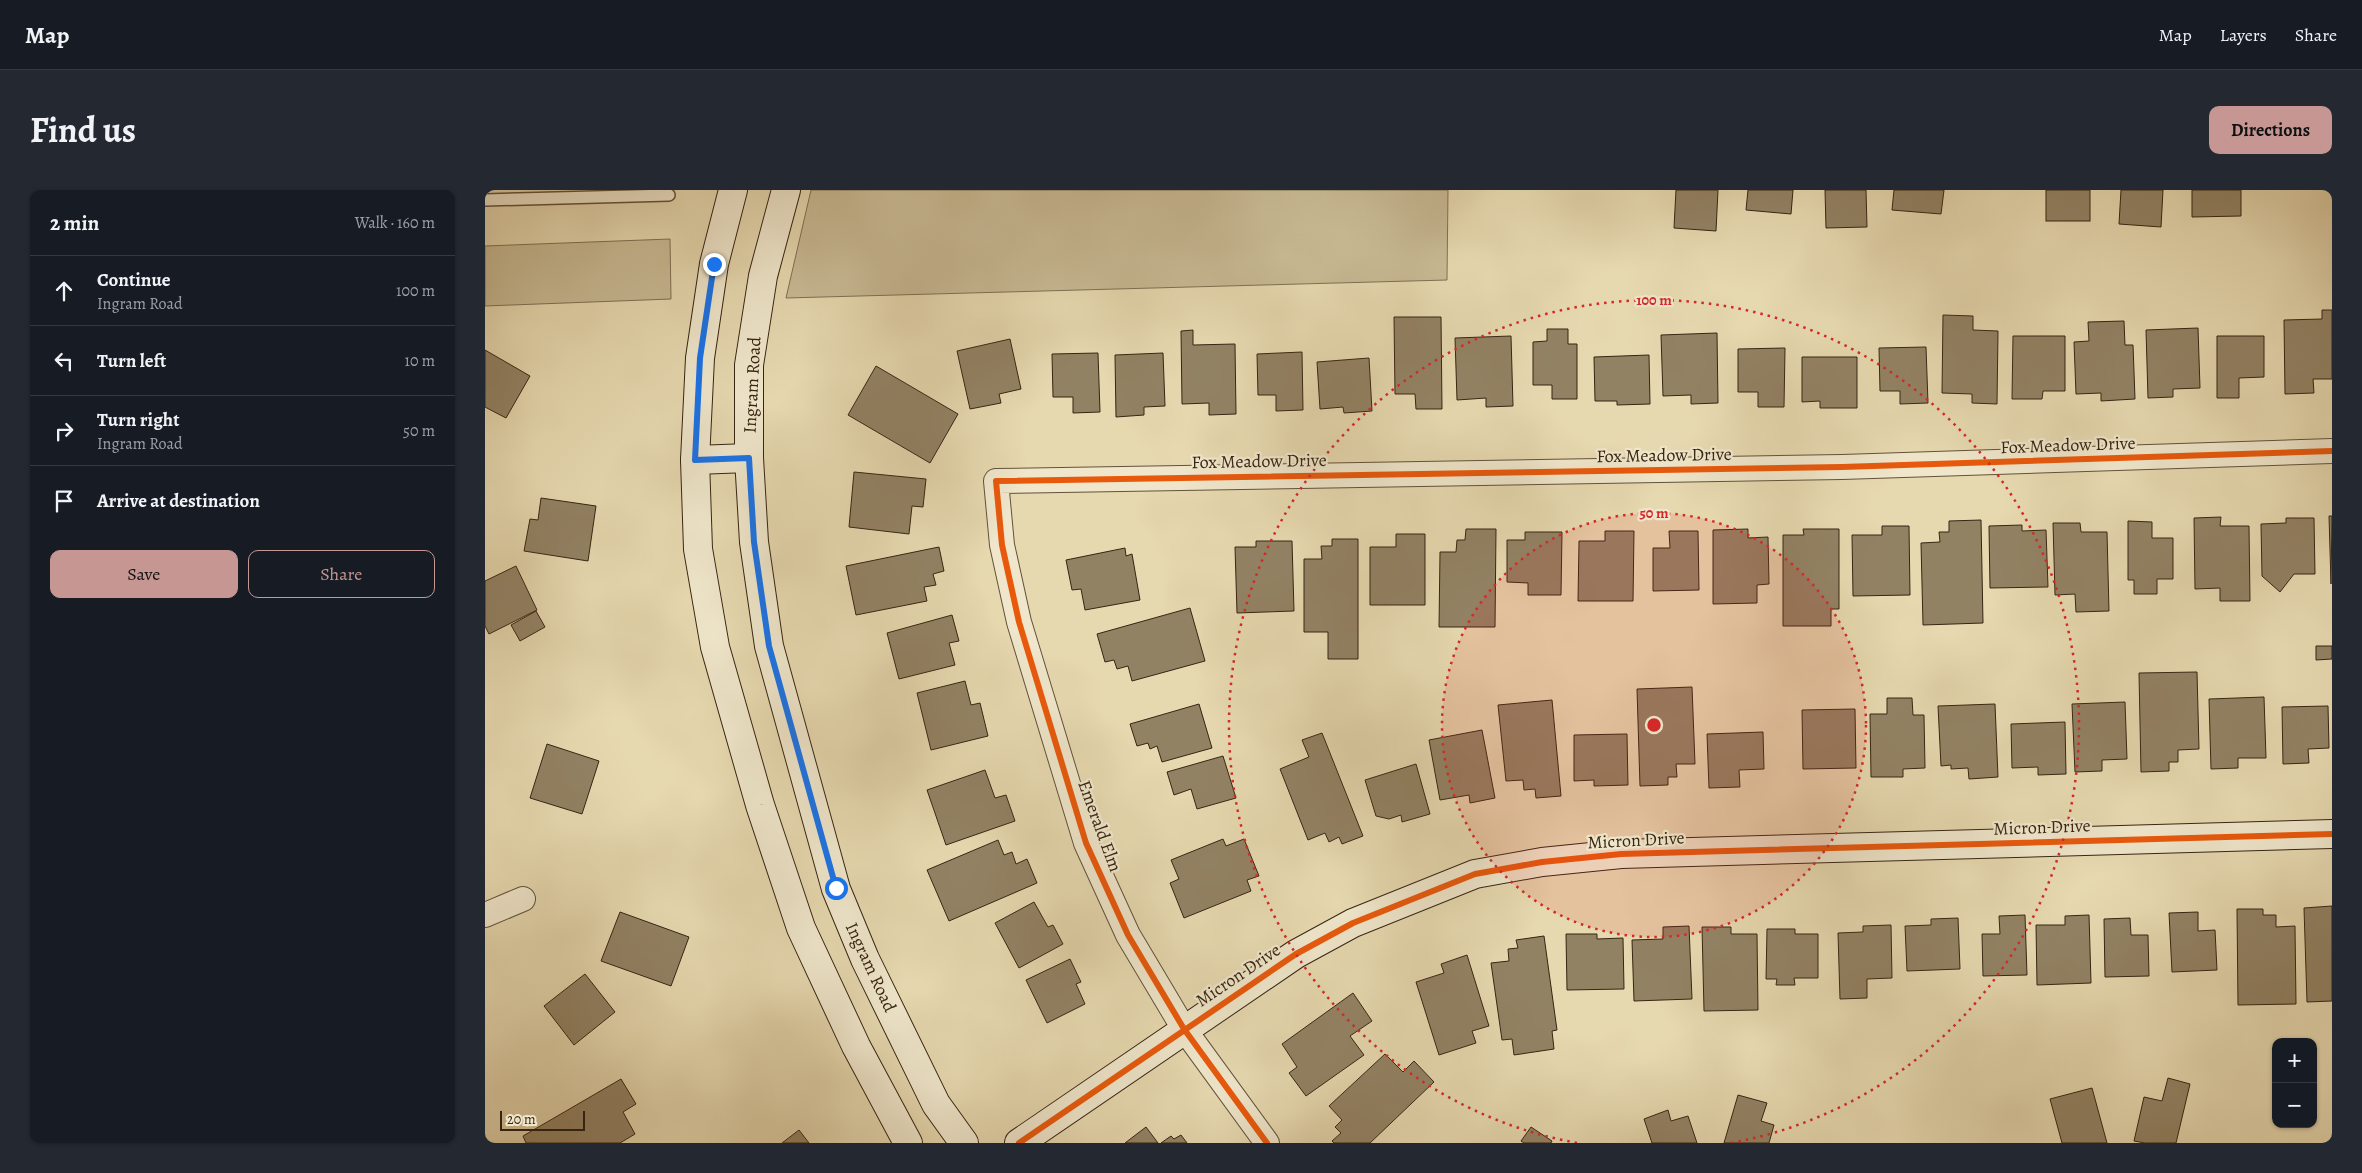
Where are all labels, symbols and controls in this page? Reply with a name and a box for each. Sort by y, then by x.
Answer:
text: Map [25,19,69,51]
text: Map [2159,23,2192,47]
text: Layers [2220,23,2267,47]
text: Share [2295,23,2337,47]
text: Find us [30,106,136,154]
button: Directions [2209,106,2332,154]
text: 2 min [50,209,99,237]
text: Walk · 160 m [355,212,435,234]
route end [703,253,726,276]
text: Continue [97,267,171,293]
icon: ahead [50,277,78,305]
text: 100 m [396,280,435,302]
text: 100 m [1636,290,1672,310]
text: Ingram Road [97,293,183,315]
street label: Ingram Road [737,336,767,434]
icon: left [50,347,78,375]
text: Turn left [97,348,166,374]
text: 10 m [405,350,435,372]
text: Turn right [97,407,179,433]
icon: right [50,417,78,445]
text: 50 m [403,420,435,442]
street label: Fox Meadow Drive [2000,431,2136,459]
text: Ingram Road [97,433,183,455]
street label: Fox Meadow Drive [1596,442,1732,468]
street label: Fox Meadow Drive [1191,448,1327,474]
icon: arrive [50,487,78,515]
text: Arrive at destination [97,488,260,514]
text: 50 m [1639,503,1669,523]
button: Save [50,550,238,598]
button: Share [248,550,435,598]
centre of rings [1645,716,1663,734]
street label: Emerald Elm [1072,777,1128,875]
street label: Micron Drive [1993,813,2091,841]
street label: Micron Drive [1587,825,1685,855]
route start [825,877,848,900]
street label: Ingram Road [840,918,902,1016]
street label: Micron Drive [1191,938,1285,1012]
map controls [2272,1038,2317,1128]
button: + [2272,1038,2317,1083]
button: − [2272,1083,2317,1128]
scale bar [500,1108,585,1131]
text: 20 m [507,1110,536,1129]

